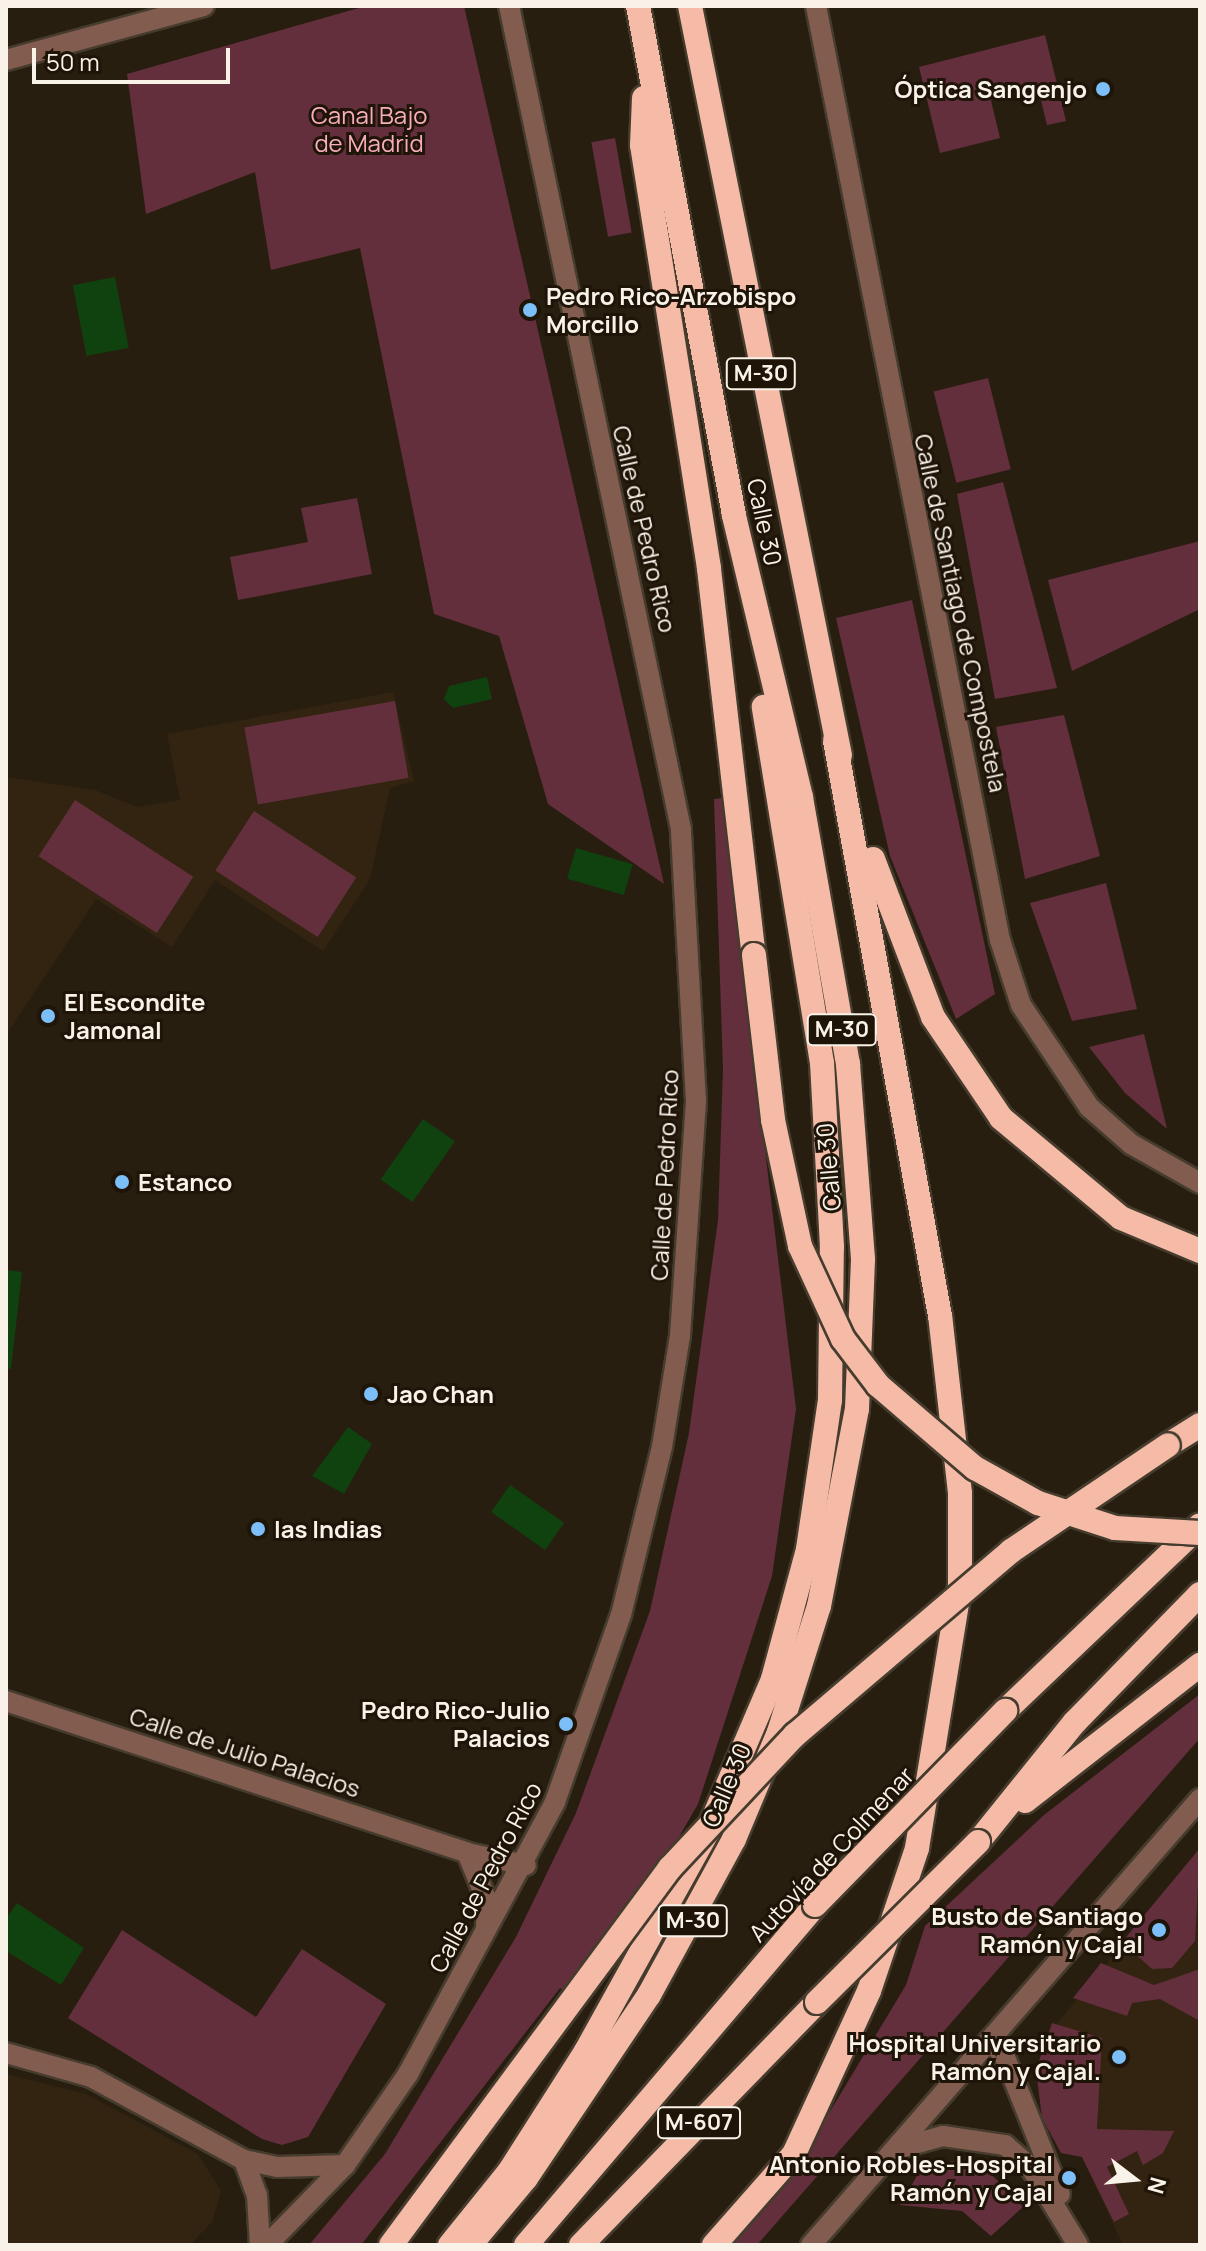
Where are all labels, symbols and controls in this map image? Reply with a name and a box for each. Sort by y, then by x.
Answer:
scale bar [36,32,234,82]
text: 50 m [46,45,100,78]
place label: Óptica Sangenjo [895,75,1087,103]
marker: Óptica Sangenjo [1094,80,1112,98]
park label: Canal Bajo de Madrid [311,101,427,157]
place label: Pedro Rico-Arzobispo Morcillo [546,282,796,338]
marker: Pedro Rico-Arzobispo Morcillo [521,301,539,319]
road number: M-30 [725,356,797,392]
street label: Calle de Pedro Rico [607,423,683,635]
street label: Calle de Santiago de Compostela [909,431,1013,795]
street label: Calle 30 [742,476,788,568]
place label: El Escondite Jamonal [64,988,205,1044]
marker: El Escondite Jamonal [39,1007,57,1025]
road number: M-30 [806,1012,878,1048]
street label: Calle de Pedro Rico [644,1069,684,1281]
street label: Calle 30 [810,1122,846,1212]
place label: Estanco [138,1168,232,1196]
marker: Estanco [113,1173,131,1191]
place label: Jao Chan [387,1380,494,1408]
marker: Jao Chan [362,1385,380,1403]
place label: las Indias [274,1515,382,1543]
marker: las Indias [249,1520,267,1538]
place label: Pedro Rico-Julio Palacios [361,1696,550,1752]
street label: Calle de Julio Palacios [126,1701,364,1803]
marker: Pedro Rico-Julio Palacios [557,1715,575,1733]
street label: Calle 30 [695,1739,757,1831]
street label: Autovía de Colmenar [743,1761,919,1947]
street label: Calle de Pedro Rico [423,1777,547,1977]
place label: Busto de Santiago Ramón y Cajal [931,1902,1143,1958]
road number: M-30 [657,1903,729,1939]
marker: Busto de Santiago Ramón y Cajal [1150,1921,1168,1939]
place label: Hospital Universitario Ramón y Cajal. [848,2029,1101,2085]
marker: Hospital Universitario Ramón y Cajal. [1108,2046,1130,2068]
road number: M-607 [657,2105,741,2141]
north arrow [1094,2139,1174,2219]
place label: Antonio Robles-Hospital Ramón y Cajal [769,2150,1053,2206]
marker: Antonio Robles-Hospital Ramón y Cajal [1060,2169,1078,2187]
text: N [1140,2174,1174,2197]

